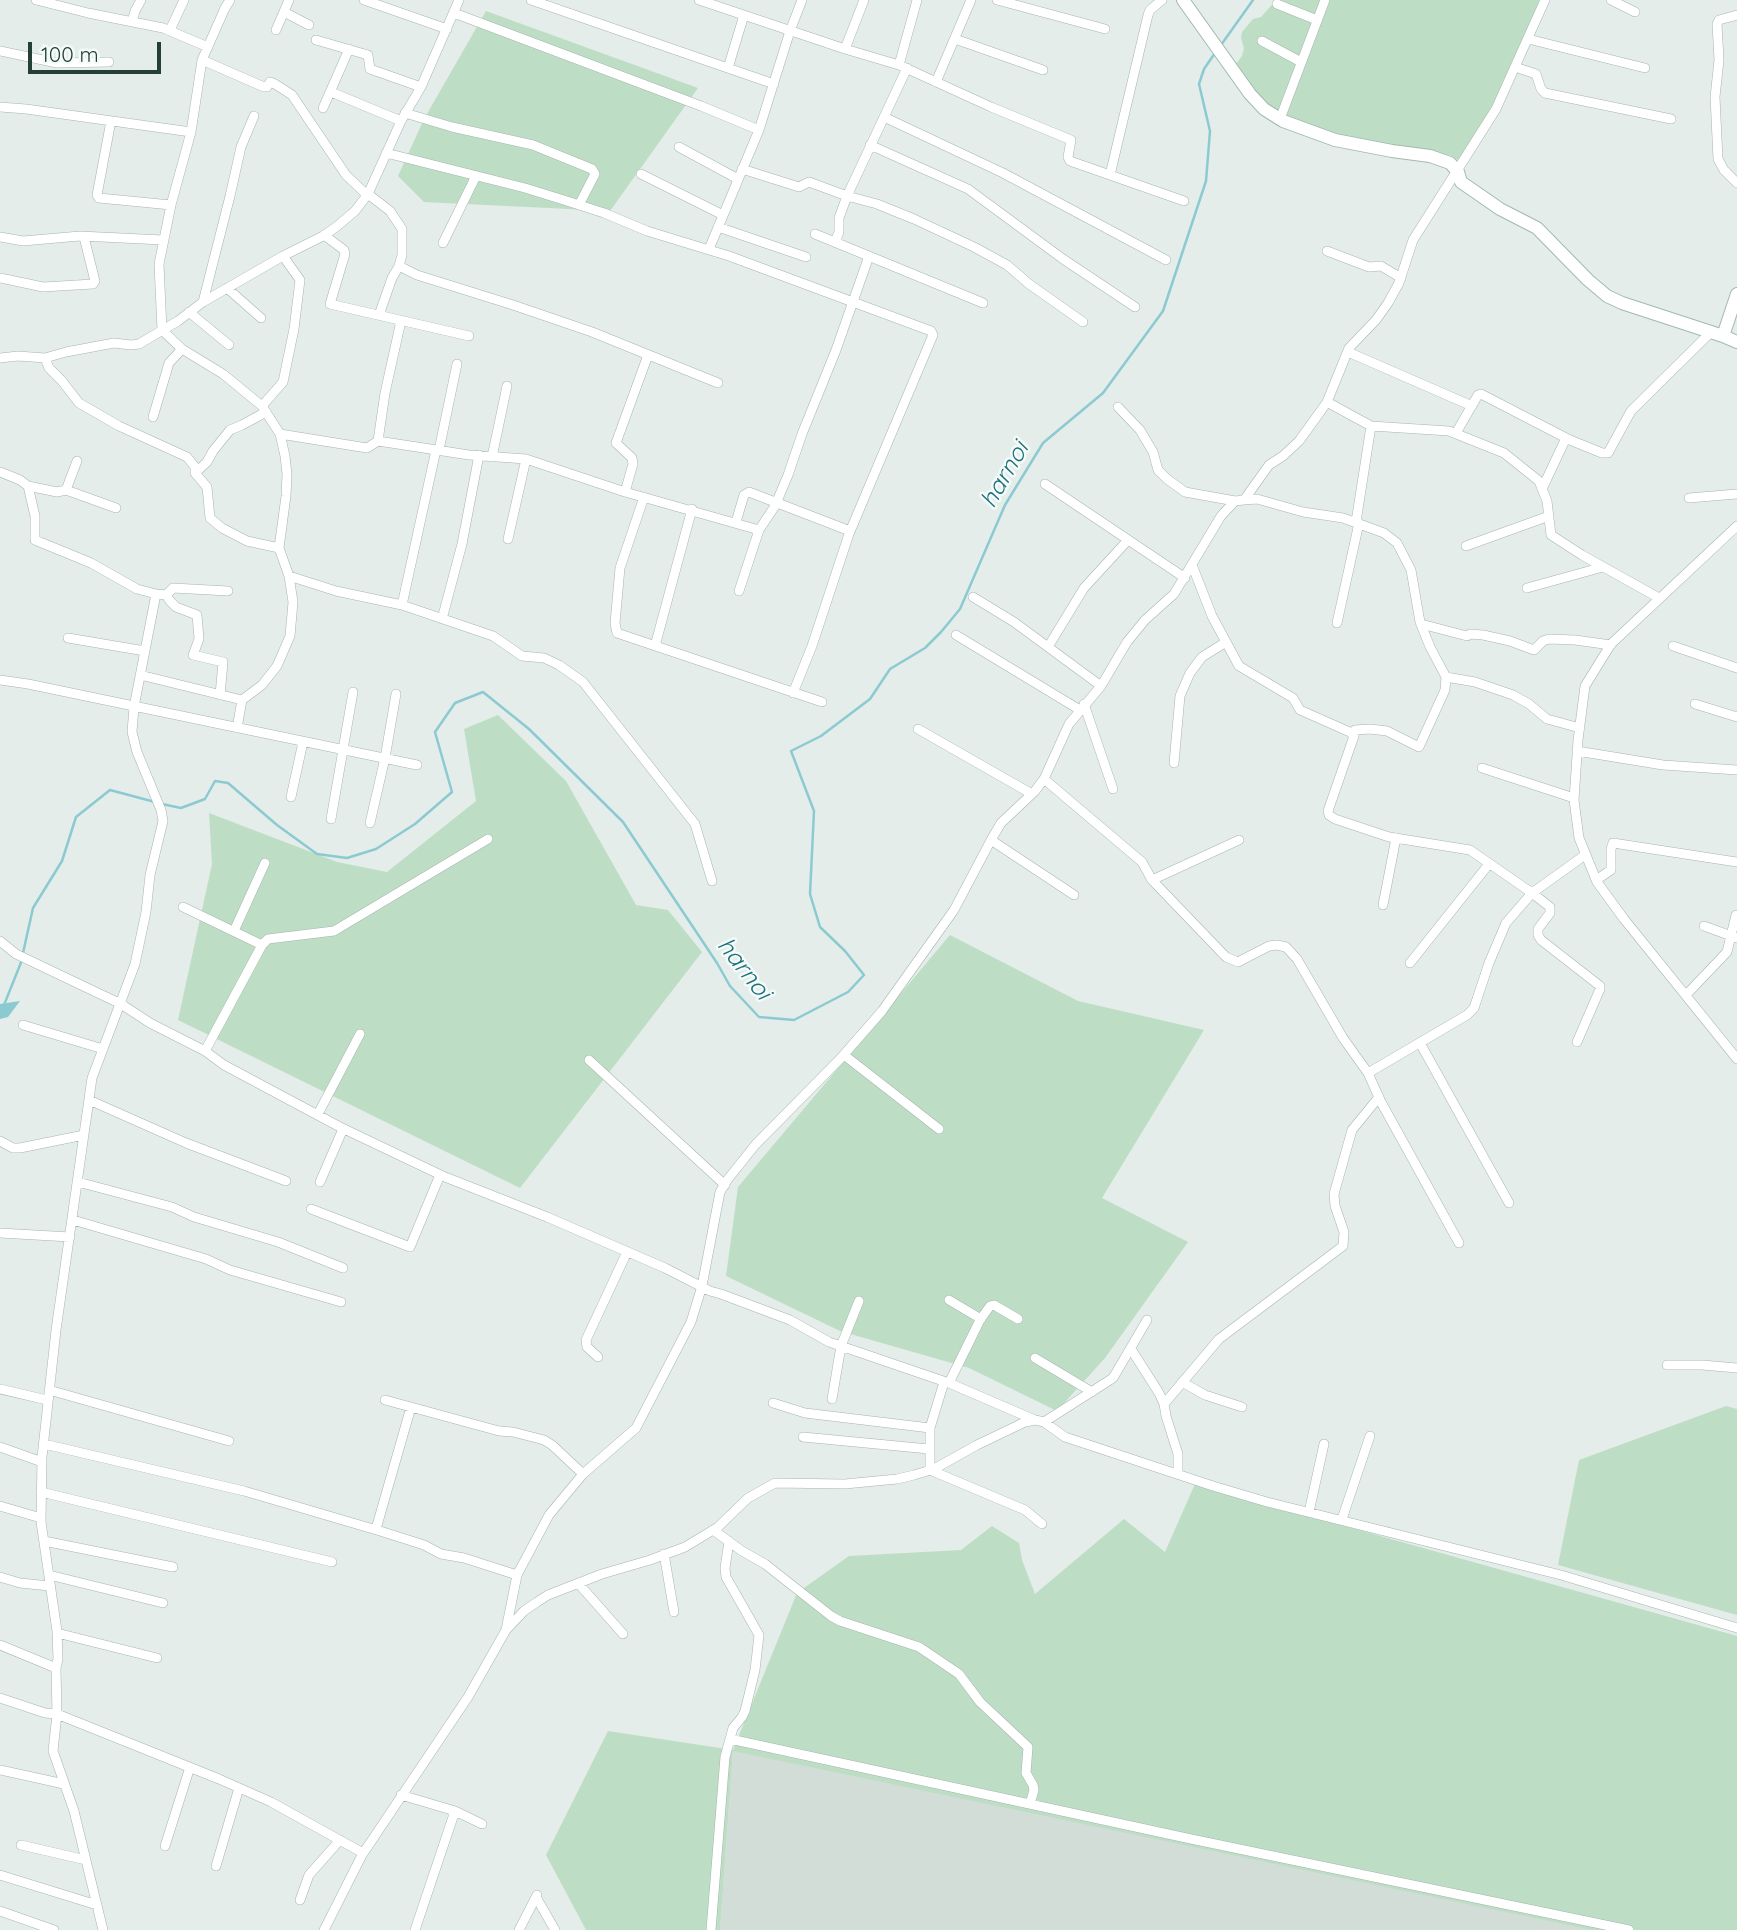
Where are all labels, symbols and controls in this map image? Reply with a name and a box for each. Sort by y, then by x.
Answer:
scale bar [32,28,164,72]
text: 100 m [41,41,99,67]
water label: harnoi [975,437,1035,513]
water label: harnoi [711,932,777,1006]

